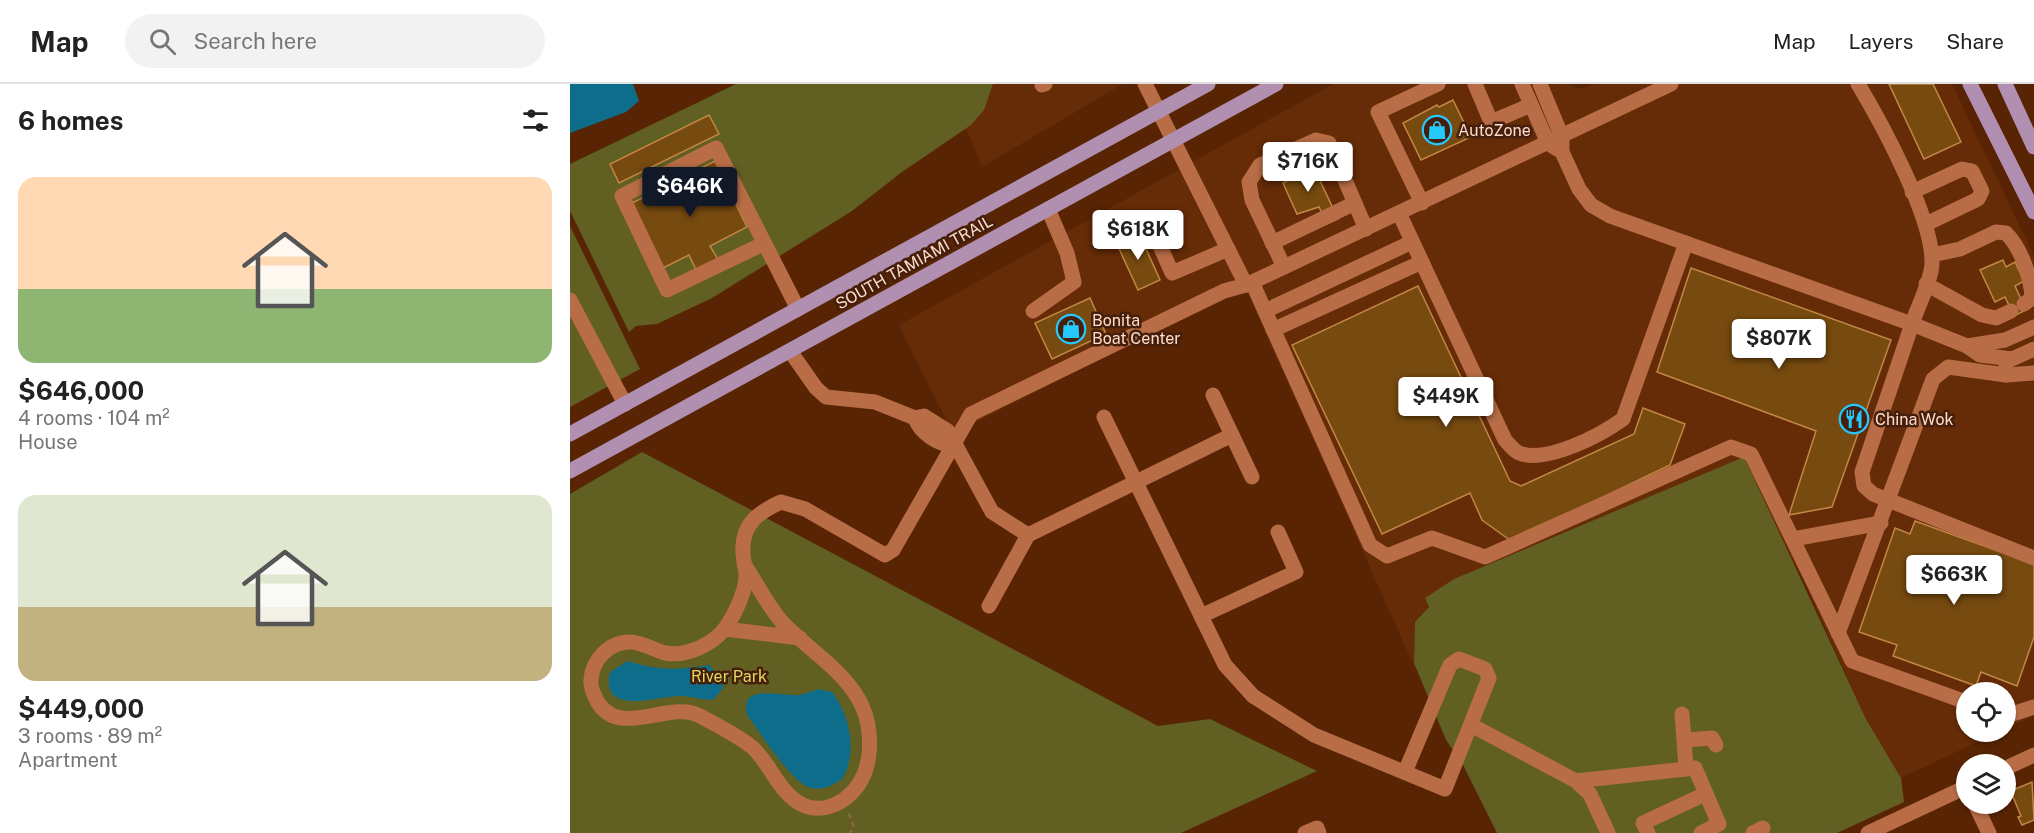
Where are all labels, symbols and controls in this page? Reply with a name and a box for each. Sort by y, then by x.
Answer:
search box [125,14,545,68]
text: Map [30,25,89,58]
icon: search [146,25,179,58]
text: Search here [194,28,317,54]
text: Map [1773,29,1816,54]
text: Layers [1849,29,1913,54]
text: Share [1946,29,2004,54]
icon: filters [519,104,552,137]
text: 6 homes [18,105,123,136]
shop icon: AutoZone [1421,114,1453,146]
place label: AutoZone [1458,121,1531,140]
pin: $716K [1266,142,1350,193]
text: $716K [1277,149,1339,173]
pin: $646K [648,167,732,218]
text: $646K [656,174,724,198]
pin: $618K [1096,210,1180,261]
street label: SOUTH TAMIAMI TRAIL [832,211,996,314]
icon: home [231,216,339,324]
text: $618K [1106,217,1170,241]
place label: Bonita Boat Center [1092,311,1181,348]
shop icon: Bonita Boat Center [1055,313,1087,345]
pin: $807K [1737,319,1821,370]
text: $807K [1746,326,1812,350]
text: $646,000 [18,375,144,406]
pin: $449K [1404,377,1488,428]
text: $449K [1412,384,1480,408]
restaurant icon: China Wok [1838,403,1870,435]
text: 4 rooms · 104 m² [18,406,170,430]
place label: China Wok [1875,410,1953,429]
text: House [18,430,78,454]
icon: home [231,534,339,642]
pin: $663K [1912,555,1996,606]
text: $663K [1920,562,1988,586]
park label: River Park [691,667,767,686]
map controls [1956,682,2016,814]
button: locate [1956,682,2016,742]
text: $449,000 [18,693,144,724]
text: 3 rooms · 89 m² [18,724,162,748]
text: Apartment [18,748,118,772]
button: layers [1956,754,2016,814]

